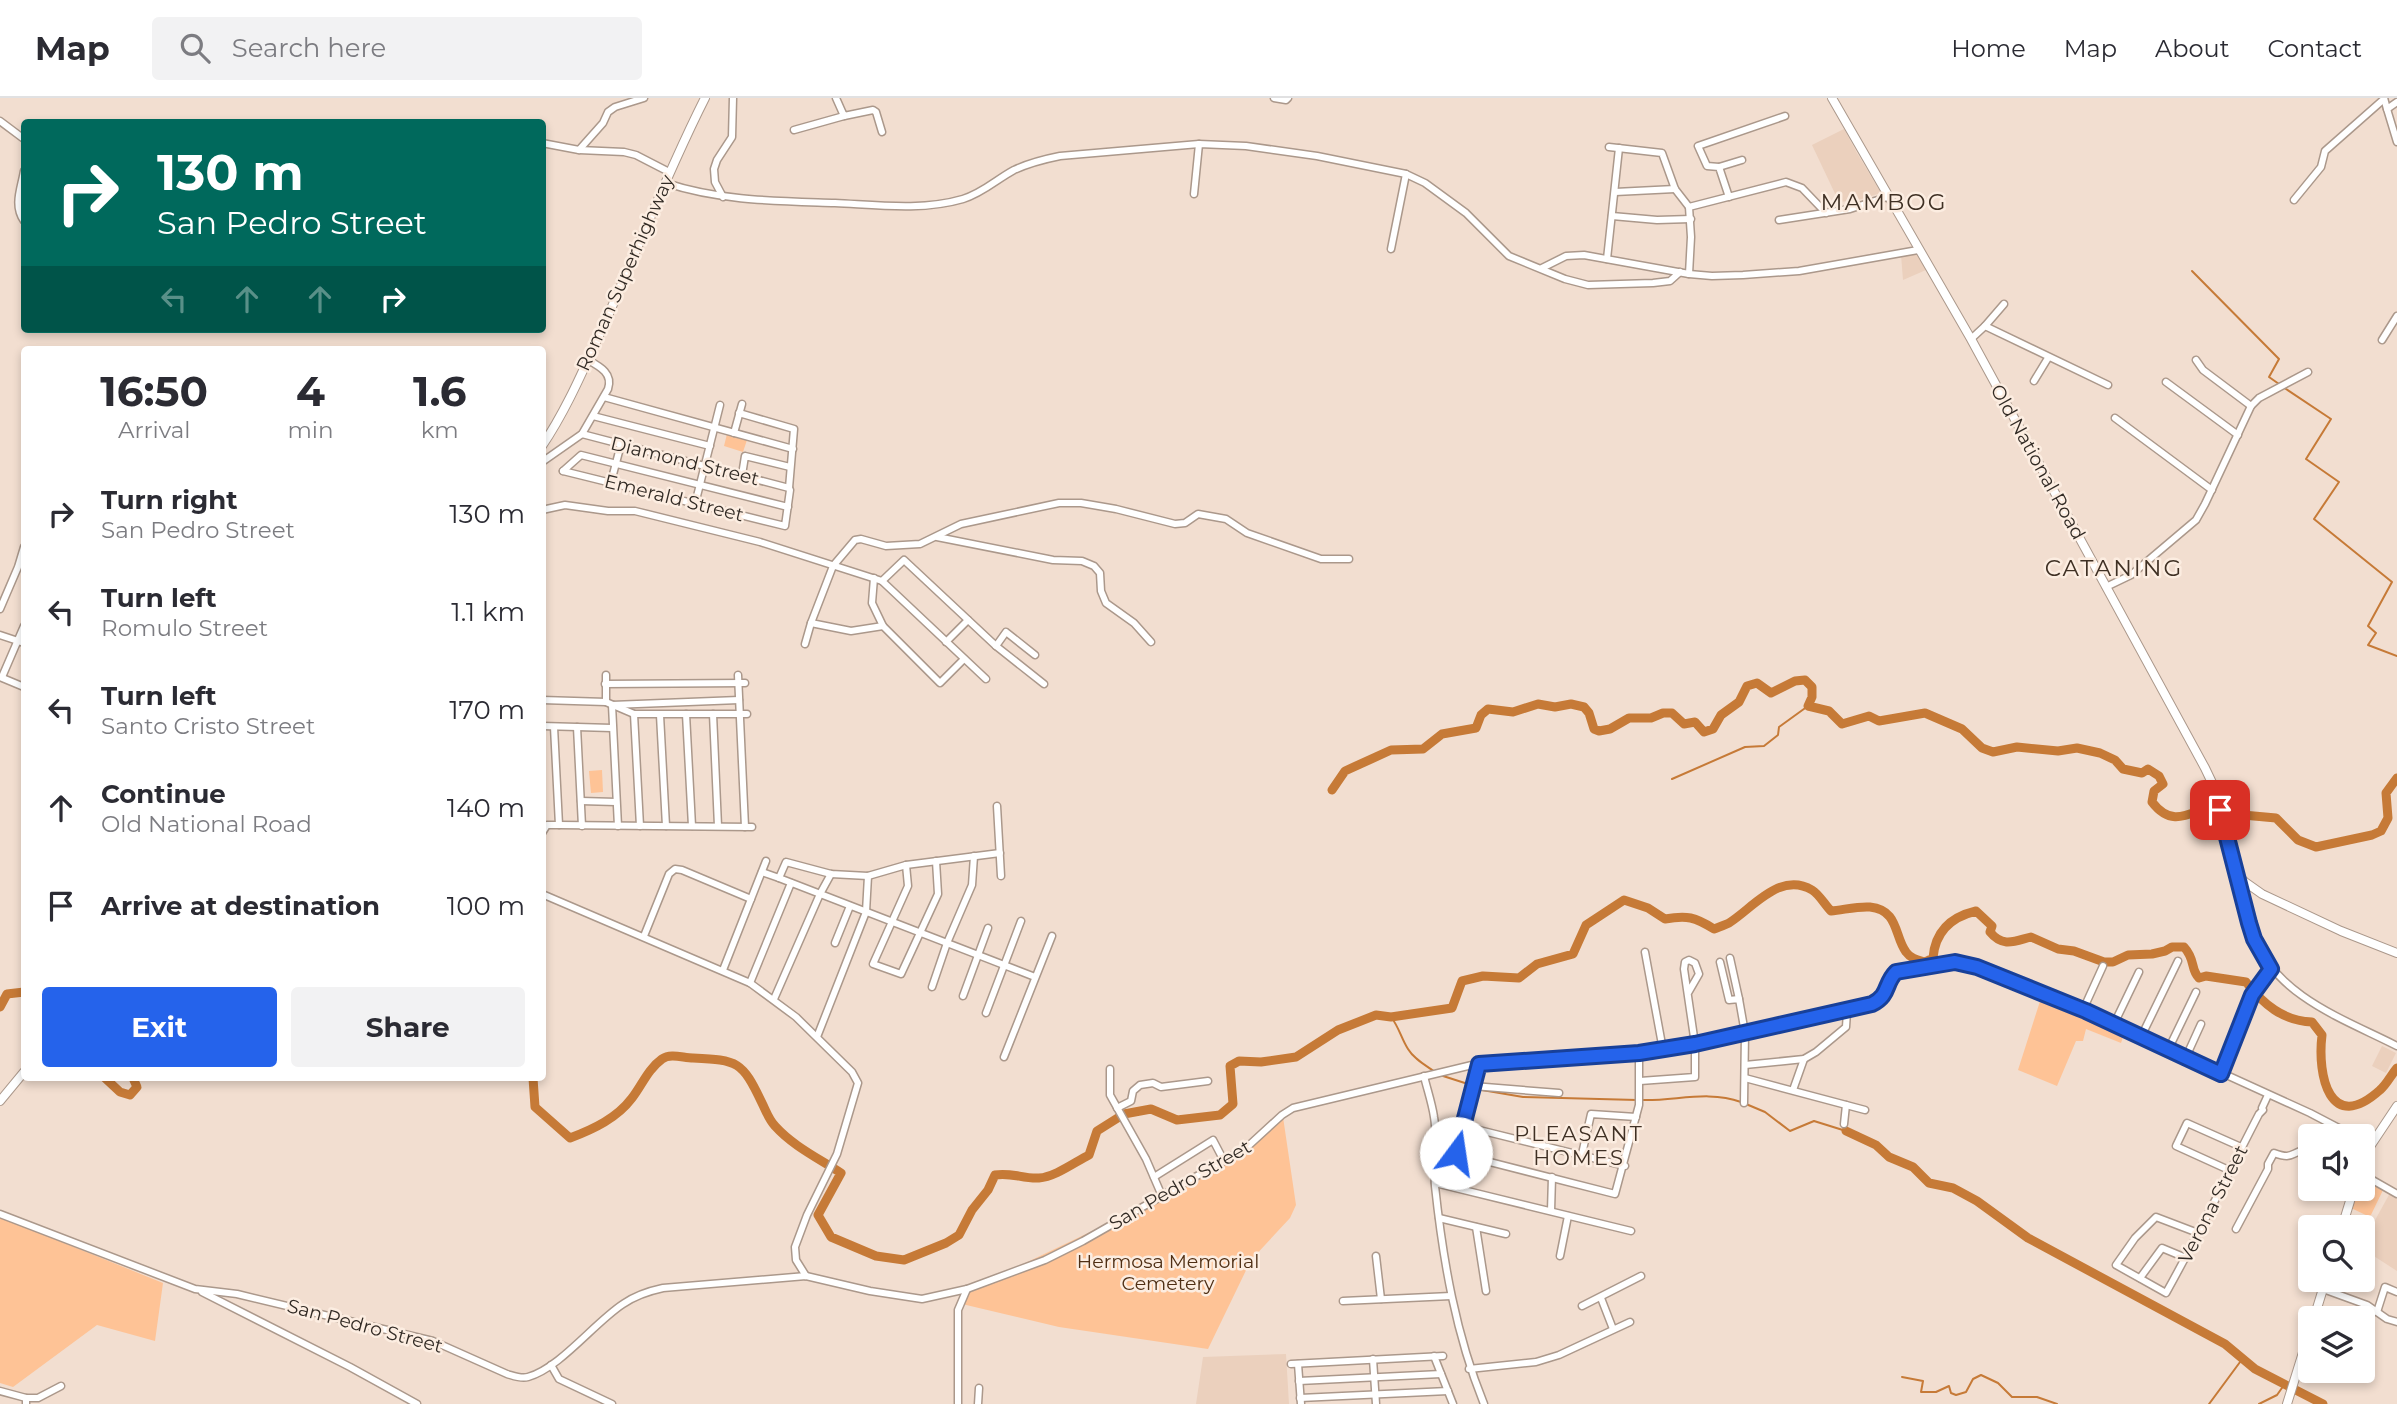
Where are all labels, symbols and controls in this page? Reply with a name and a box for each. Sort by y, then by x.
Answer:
search box [152,17,642,80]
text: Map [35,28,110,68]
icon: search [176,29,214,67]
text: Search here [232,32,386,64]
text: Home [1951,34,2026,63]
text: Map [2064,34,2117,63]
text: About [2155,34,2229,63]
text: Contact [2267,34,2362,63]
text: 130 m [157,143,304,202]
icon: right [42,147,133,238]
street label: Roman Superhighway [571,171,679,375]
district label: MAMBOG [1821,188,1947,216]
text: San Pedro Street [157,203,427,242]
icon: left [155,280,193,318]
icon: ahead [228,280,266,318]
icon: ahead [301,280,339,318]
icon: right [374,280,412,318]
text: 16:50 [100,365,208,417]
text: 4 [296,365,325,417]
text: 1.6 [413,365,467,417]
street label: Old National Road [1986,380,2090,544]
text: Arrival [118,416,191,444]
text: min [287,416,334,444]
text: km [421,416,459,444]
street label: Diamond Street [608,431,762,491]
street label: Emerald Street [602,470,746,527]
text: Turn right [101,484,237,516]
icon: right [42,495,80,533]
text: 130 m [449,498,525,530]
text: San Pedro Street [101,516,295,544]
district label: CATANING [2045,554,2183,582]
text: Turn left [101,582,217,614]
icon: left [42,593,80,631]
text: 1.1 km [451,596,525,628]
text: Romulo Street [101,614,268,642]
text: Turn left [101,680,217,712]
icon: left [42,691,80,729]
text: 170 m [449,694,525,726]
text: Santo Cristo Street [101,712,315,740]
text: Continue [101,778,226,810]
pin [2190,780,2250,840]
icon: ahead [42,789,80,827]
icon: arrive [2201,791,2239,829]
text: 140 m [447,792,525,824]
text: Old National Road [101,810,312,838]
icon: arrive [42,887,80,925]
text: Arrive at destination [101,890,380,922]
text: 100 m [447,890,525,922]
button: Exit [42,987,277,1067]
button: Share [291,987,525,1067]
position arrow [1419,1116,1493,1190]
district label: PLEASANT HOMES [1514,1121,1644,1170]
map controls [2298,1124,2375,1383]
button: sound [2298,1124,2375,1201]
street label: San Pedro Street [1105,1135,1255,1235]
street label: Verona Street [2173,1141,2253,1267]
button: search [2298,1215,2375,1292]
park label: Hermosa Memorial Cemetery [1077,1250,1259,1295]
street label: San Pedro Street [285,1294,446,1358]
button: layers [2298,1306,2375,1383]

